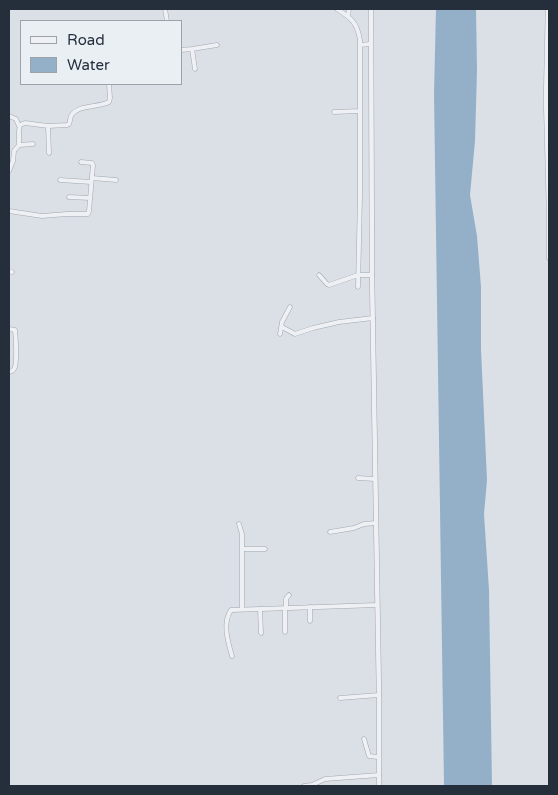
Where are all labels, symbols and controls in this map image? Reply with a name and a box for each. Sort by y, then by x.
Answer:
legend [20,20,182,85]
text: Road [67,31,105,49]
text: Water [67,56,110,74]

